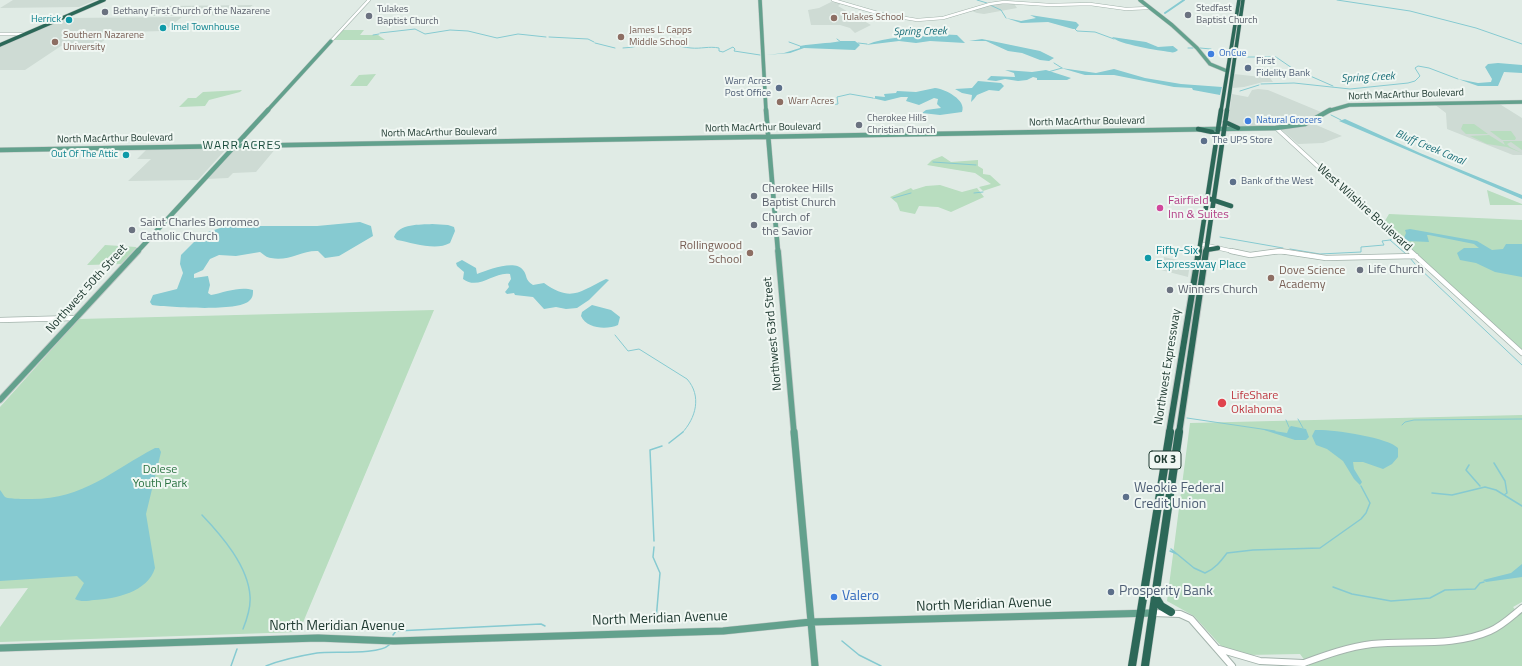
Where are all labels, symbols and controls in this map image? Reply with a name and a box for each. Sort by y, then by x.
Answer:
place label: Stedfast Baptist Church [1196,3,1258,26]
place label: Tulakes Baptist Church [377,4,439,28]
place label: Bethany First Church of the Nazarene [113,6,270,18]
marker: Bethany First Church of the Nazarene [100,7,110,17]
marker: Stedfast Baptist Church [1183,10,1193,20]
marker: Tulakes Baptist Church [364,11,374,21]
place label: Tulakes School [842,12,904,24]
marker: Tulakes School [829,13,839,23]
place label: Herrick [31,14,61,26]
marker: Herrick [64,15,74,25]
place label: Imel Townhouse [171,22,240,34]
marker: Imel Townhouse [158,23,168,33]
place label: James L. Capps Middle School [629,25,692,48]
water label: Spring Creek [893,25,947,39]
place label: Southern Nazarene University [63,30,144,54]
marker: James L. Capps Middle School [616,32,626,42]
marker: Southern Nazarene University [50,37,60,47]
place label: OnCue [1219,48,1247,60]
marker: OnCue [1206,49,1216,59]
place label: First Fidelity Bank [1256,56,1310,80]
marker: First Fidelity Bank [1243,63,1253,73]
water label: Spring Creek [1341,70,1395,86]
place label: Warr Acres Post Office [725,76,771,100]
marker: Warr Acres Post Office [774,83,784,93]
street label: North MacArthur Boulevard [1348,87,1464,103]
place label: Warr Acres [788,96,834,108]
marker: Warr Acres [775,97,785,107]
place label: Cherokee Hills Christian Church [867,113,936,136]
street label: North MacArthur Boulevard [1029,115,1145,129]
place label: Natural Grocers [1256,115,1322,127]
marker: Natural Grocers [1243,116,1253,126]
marker: Cherokee Hills Christian Church [854,120,864,130]
street label: North MacArthur Boulevard [705,121,821,135]
street label: North MacArthur Boulevard [381,126,497,140]
water label: Bluff Creek Canal [1393,127,1467,169]
street label: North MacArthur Boulevard [57,132,173,146]
place label: The UPS Store [1212,135,1272,147]
marker: The UPS Store [1199,136,1209,146]
district label: WARR ACRES [203,139,281,153]
place label: Out Of The Attic [51,149,118,161]
marker: Out Of The Attic [121,150,131,160]
street label: West Wilshire Boulevard [1313,161,1415,255]
place label: Bank of the West [1241,176,1313,188]
marker: Bank of the West [1228,177,1238,187]
place label: Cherokee Hills Baptist Church [762,182,836,210]
marker: Cherokee Hills Baptist Church [749,191,759,201]
place label: Fairfield Inn & Suites [1168,194,1229,222]
marker: Fairfield Inn & Suites [1155,203,1165,213]
place label: Church of the Savior [762,211,813,239]
place label: Saint Charles Borromeo Catholic Church [140,216,259,244]
marker: Church of the Savior [749,220,759,230]
marker: Saint Charles Borromeo Catholic Church [127,225,137,235]
place label: Rollingwood School [679,239,742,267]
street label: Northwest 50th Street [43,242,131,336]
place label: Fifty-Six Expressway Place [1156,244,1246,272]
marker: Rollingwood School [745,248,755,258]
marker: Fifty-Six Expressway Place [1143,253,1153,263]
place label: Life Church [1368,263,1424,277]
place label: Dove Science Academy [1279,264,1345,292]
marker: Life Church [1355,265,1365,275]
marker: Dove Science Academy [1266,273,1276,283]
street label: Northwest 63rd Street [761,277,785,391]
place label: Winners Church [1178,283,1258,297]
marker: Winners Church [1165,285,1175,295]
street label: Northwest Expressway [1152,308,1184,426]
place label: LifeShare Oklahoma [1231,389,1282,417]
marker: LifeShare Oklahoma [1216,397,1228,409]
road number: OK 3 [1149,451,1181,469]
park label: Dolese Youth Park [133,463,187,491]
place label: Weokie Federal Credit Union [1134,481,1224,514]
marker: Weokie Federal Credit Union [1121,492,1131,502]
place label: Prosperity Bank [1119,584,1213,600]
marker: Prosperity Bank [1106,587,1116,597]
place label: Valero [842,589,879,605]
marker: Valero [829,592,839,602]
street label: North Meridian Avenue [916,594,1052,616]
street label: North Meridian Avenue [592,608,728,630]
street label: North Meridian Avenue [269,619,405,635]

